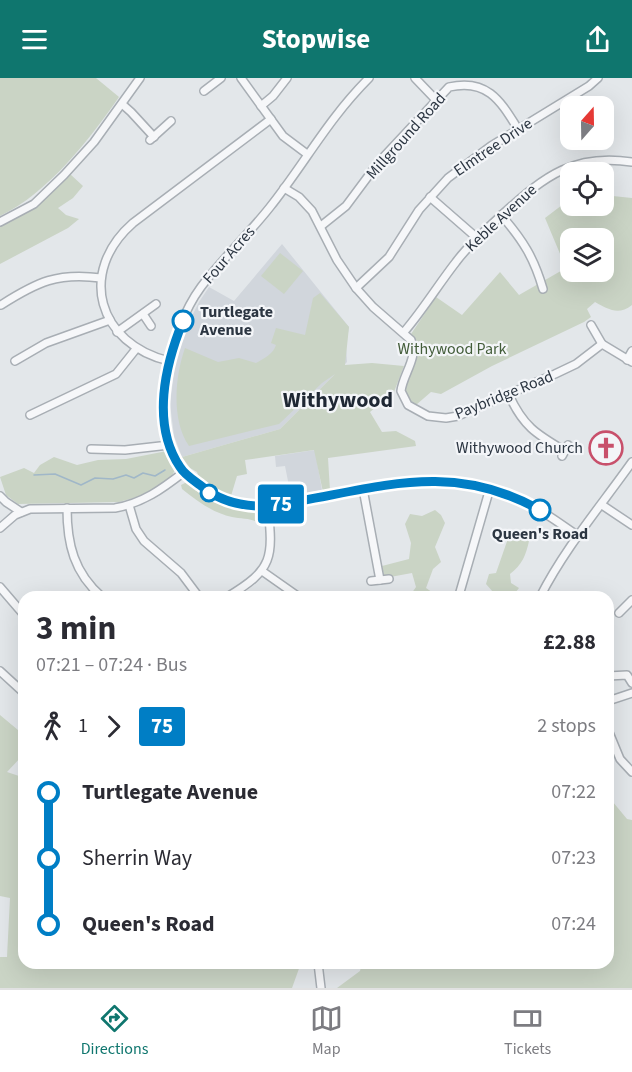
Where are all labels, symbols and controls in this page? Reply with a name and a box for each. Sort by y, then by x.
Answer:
text: Stopwise [262,20,370,59]
icon: menu [18,23,51,56]
icon: share [581,23,614,56]
street label: Millground Road [361,88,451,184]
north arrow [560,96,614,150]
map controls [560,96,614,282]
street label: Elmtree Drive [449,113,537,181]
button: locate [560,162,614,216]
street label: Keble Avenue [460,179,542,257]
street label: Four Acres [198,221,260,289]
button: layers [560,228,614,282]
place label: Turtlegate Avenue [199,301,273,341]
marker: Turtlegate Avenue [172,310,194,332]
park label: Withywood Park [398,338,507,360]
street label: Paybridge Road [451,365,557,425]
district label: Withywood [283,384,393,416]
church icon: Withywood Church [588,430,624,466]
place label: Withywood Church [456,437,583,459]
unlabelled marker [200,484,218,502]
line badge: 75 [254,484,308,524]
text: 75 [270,489,292,519]
marker: Queen's Road [529,499,551,521]
place label: Queen's Road [492,523,588,545]
text: 3 min [36,605,116,652]
text: £2.88 [543,626,596,658]
text: 07:21 – 07:24 · Bus [36,651,187,679]
icon: walk [36,710,69,743]
icon: forward [97,710,130,743]
text: 75 [151,711,173,741]
text: 1 [78,712,88,740]
text: 2 stops [537,712,596,740]
text: Turtlegate Avenue [82,776,258,808]
text: 07:22 [551,778,596,806]
text: Sherrin Way [82,842,192,874]
text: 07:23 [551,844,596,872]
text: Queen's Road [82,908,215,940]
text: 07:24 [551,910,596,938]
tab: Directions [81,1002,148,1060]
tab: Map [310,1002,343,1060]
tab: Tickets [504,1002,551,1060]

